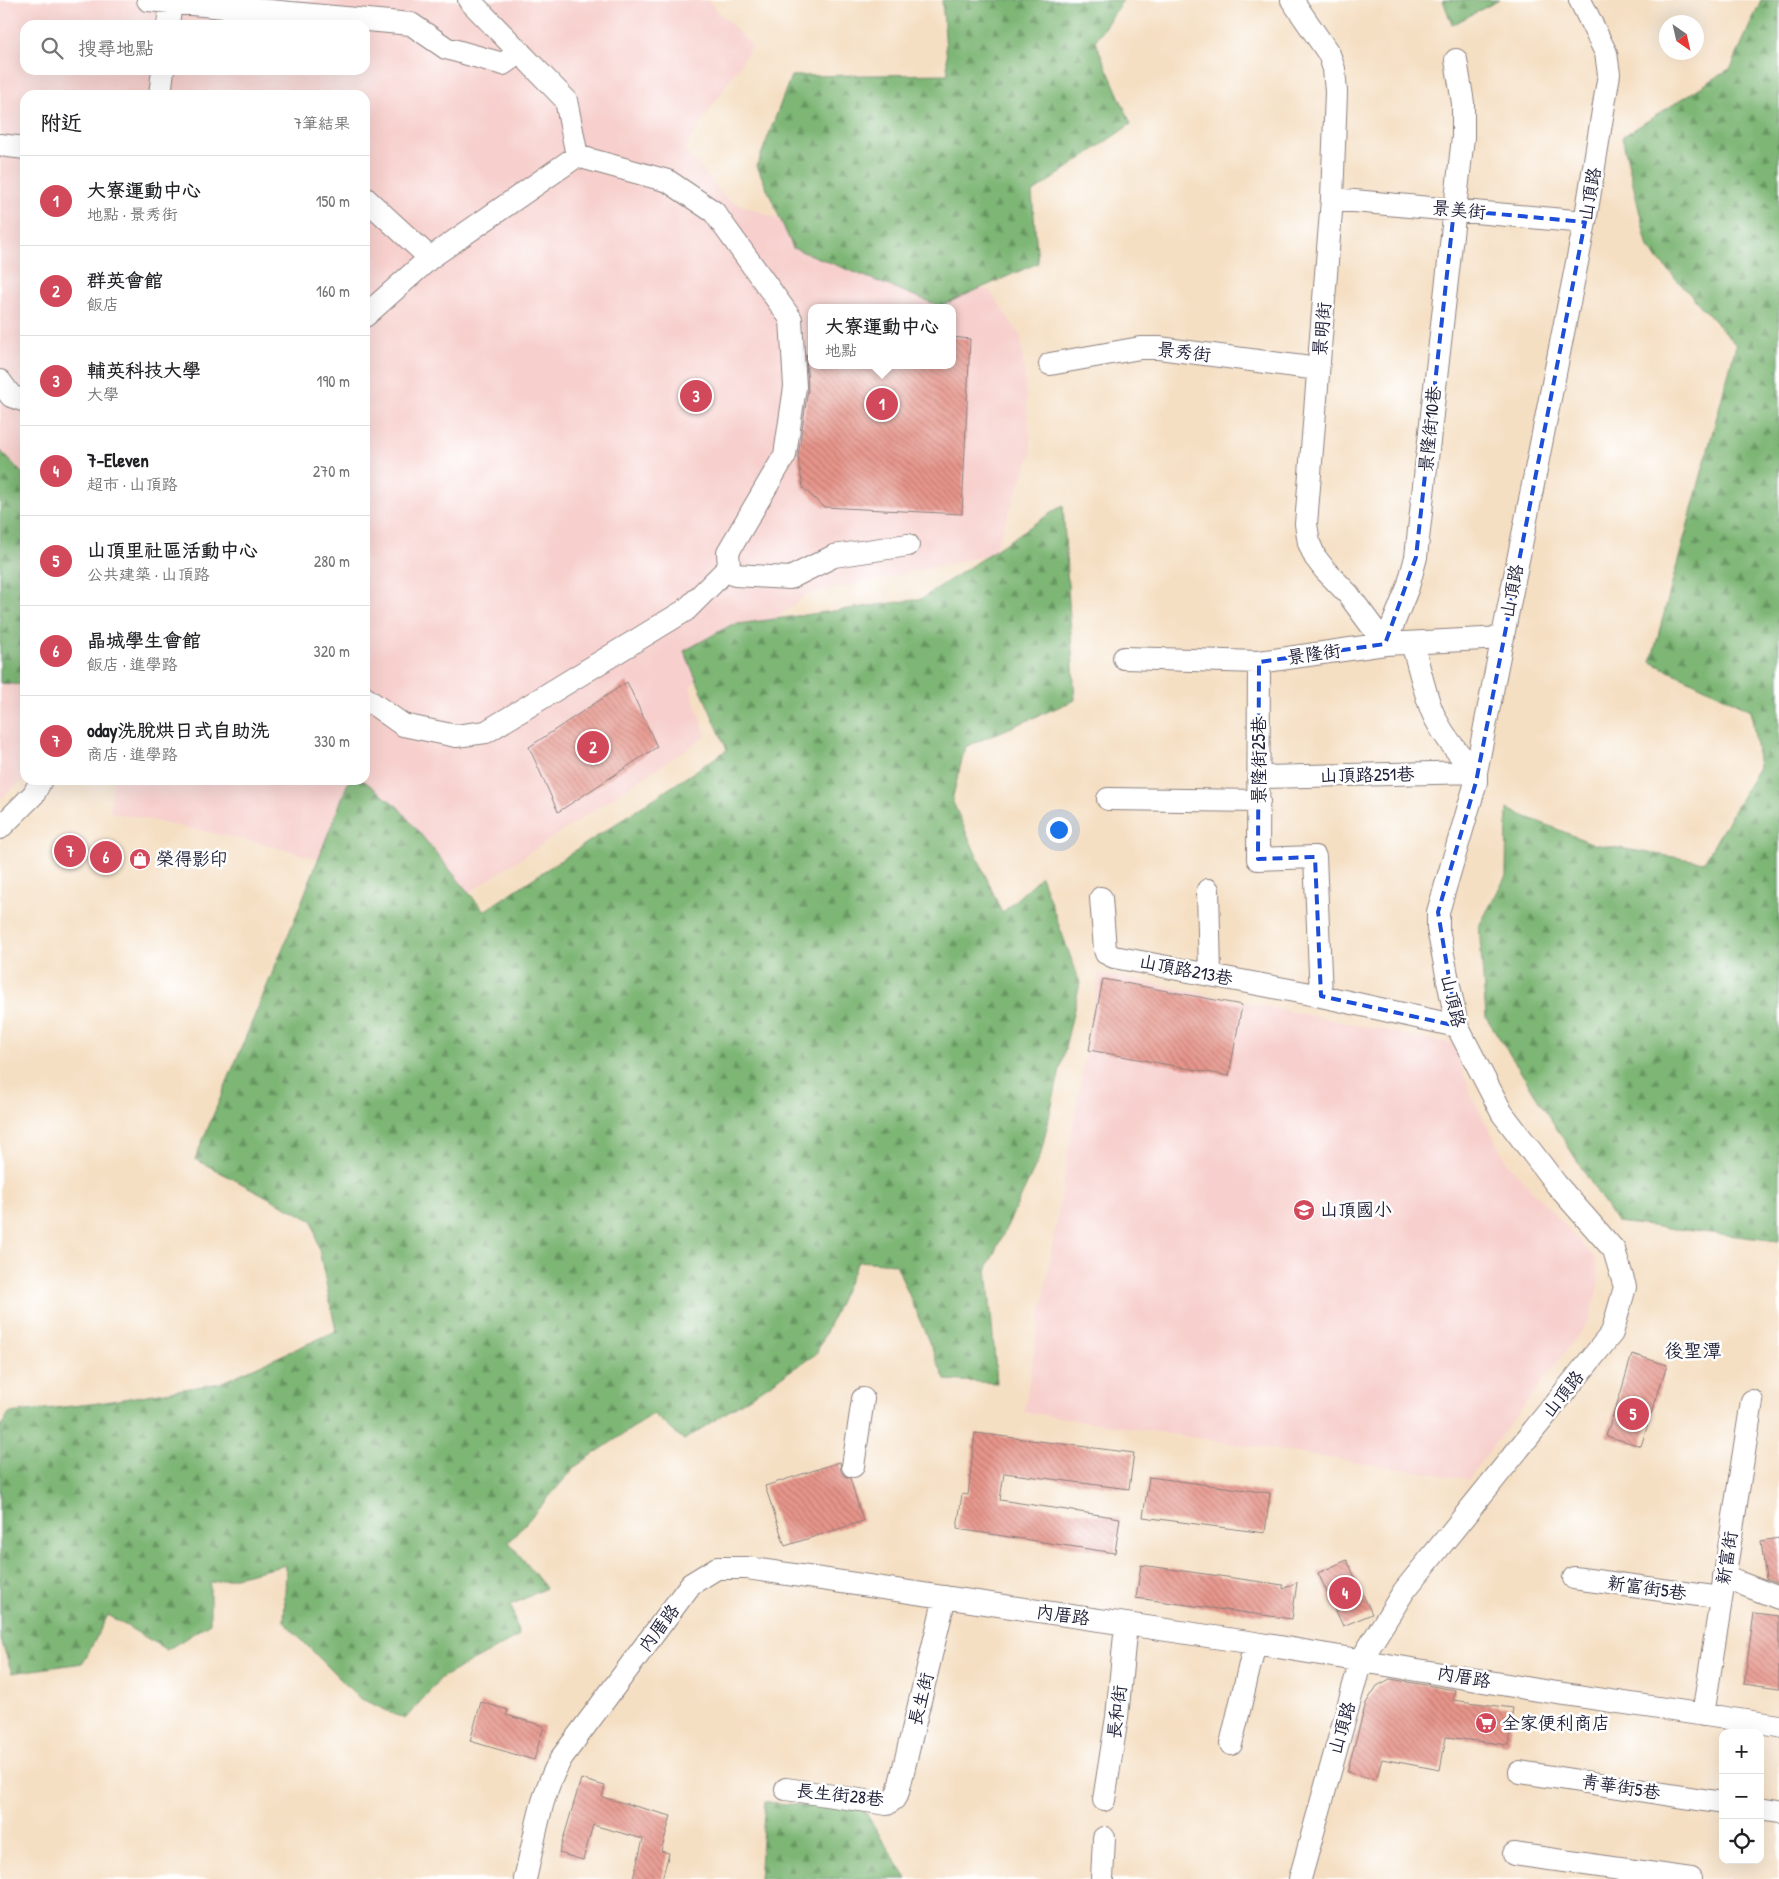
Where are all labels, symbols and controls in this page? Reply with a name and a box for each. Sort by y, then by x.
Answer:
north arrow [1659,15,1704,60]
search box [20,20,370,75]
icon: search [38,34,66,62]
text: 搜尋地點 [78,35,154,61]
text: 附近 [40,108,82,137]
text: 7筆結果 [294,112,350,134]
street label: 山頂路 [1573,165,1607,223]
text: 大寮運動中心 [87,177,201,203]
text: 1 [53,190,59,212]
text: 150 m [316,190,350,212]
street label: 景美街 [1431,195,1487,224]
text: 地點 · 景秀街 [87,203,178,225]
text: 群英會館 [87,267,163,293]
text: 2 [52,280,60,302]
text: 160 m [316,280,350,302]
text: 飯店 [87,293,119,315]
street label: 景明街 [1307,301,1336,357]
popup [808,304,956,369]
text: 大寮運動中心 [825,313,939,339]
street label: 景秀街 [1156,336,1212,367]
text: 地點 [825,339,857,361]
text: 輔英科技大學 [87,357,201,383]
text: 3 [52,370,60,392]
text: 190 m [317,370,350,392]
pin: 3 [680,377,712,415]
text: 大學 [87,383,119,405]
pin: 1 [866,385,898,423]
street label: 景隆街10巷 [1413,385,1446,473]
text: 7-Eleven [87,447,149,473]
text: 4 [53,460,59,482]
text: 270 m [313,460,350,482]
text: 超市 · 山頂路 [87,473,178,495]
text: 山頂里社區活動中心 [87,537,258,563]
text: 5 [53,550,59,572]
text: 280 m [314,550,350,572]
street label: 山頂路 [1494,562,1529,620]
text: 公共建築 · 山頂路 [87,563,210,585]
text: 晶城學生會館 [87,627,201,653]
street label: 景隆街 [1285,637,1342,670]
text: 6 [53,640,59,662]
text: 320 m [314,640,350,662]
text: 飯店 · 進學路 [87,653,178,675]
street label: 景隆街25巷 [1246,716,1271,804]
text: oday洗脫烘日式自助洗 [87,717,270,743]
pin: 2 [577,728,609,766]
text: 7 [52,730,60,752]
text: 330 m [314,730,350,752]
text: 商店 · 進學路 [87,743,178,765]
street label: 山頂路251巷 [1319,761,1414,788]
your location [1046,817,1072,843]
pin: 7 [54,832,86,870]
pin: 6 [90,838,122,876]
place label: 榮得影印 [156,846,228,871]
shop icon: 榮得影印 [128,847,152,871]
street label: 山頂路213巷 [1137,948,1235,991]
street label: 山頂路 [1435,972,1472,1030]
place label: 山頂國小 [1320,1197,1392,1222]
school or university icon: 山頂國小 [1292,1198,1316,1222]
district label: 後聖潭 [1664,1337,1722,1363]
street label: 山頂路 [1536,1365,1589,1423]
pin: 5 [1617,1395,1649,1433]
street label: 新富街 [1710,1529,1743,1587]
street label: 新富街5巷 [1606,1570,1688,1605]
pin: 4 [1329,1574,1361,1612]
street label: 內厝路 [1035,1598,1092,1631]
street label: 內厝路 [632,1599,685,1657]
street label: 內厝路 [1435,1660,1493,1694]
street label: 長生街 [902,1670,939,1728]
street label: 長和街 [1101,1684,1132,1740]
street label: 山頂路 [1322,1698,1361,1757]
place label: 全家便利商店 [1502,1710,1610,1735]
supermarket icon: 全家便利商店 [1474,1711,1498,1735]
map controls [1719,1729,1764,1864]
button: + [1719,1729,1764,1774]
street label: 青華街5巷 [1580,1768,1662,1805]
button: − [1719,1774,1764,1819]
street label: 長生街28巷 [795,1777,885,1812]
button: locate [1719,1819,1764,1864]

